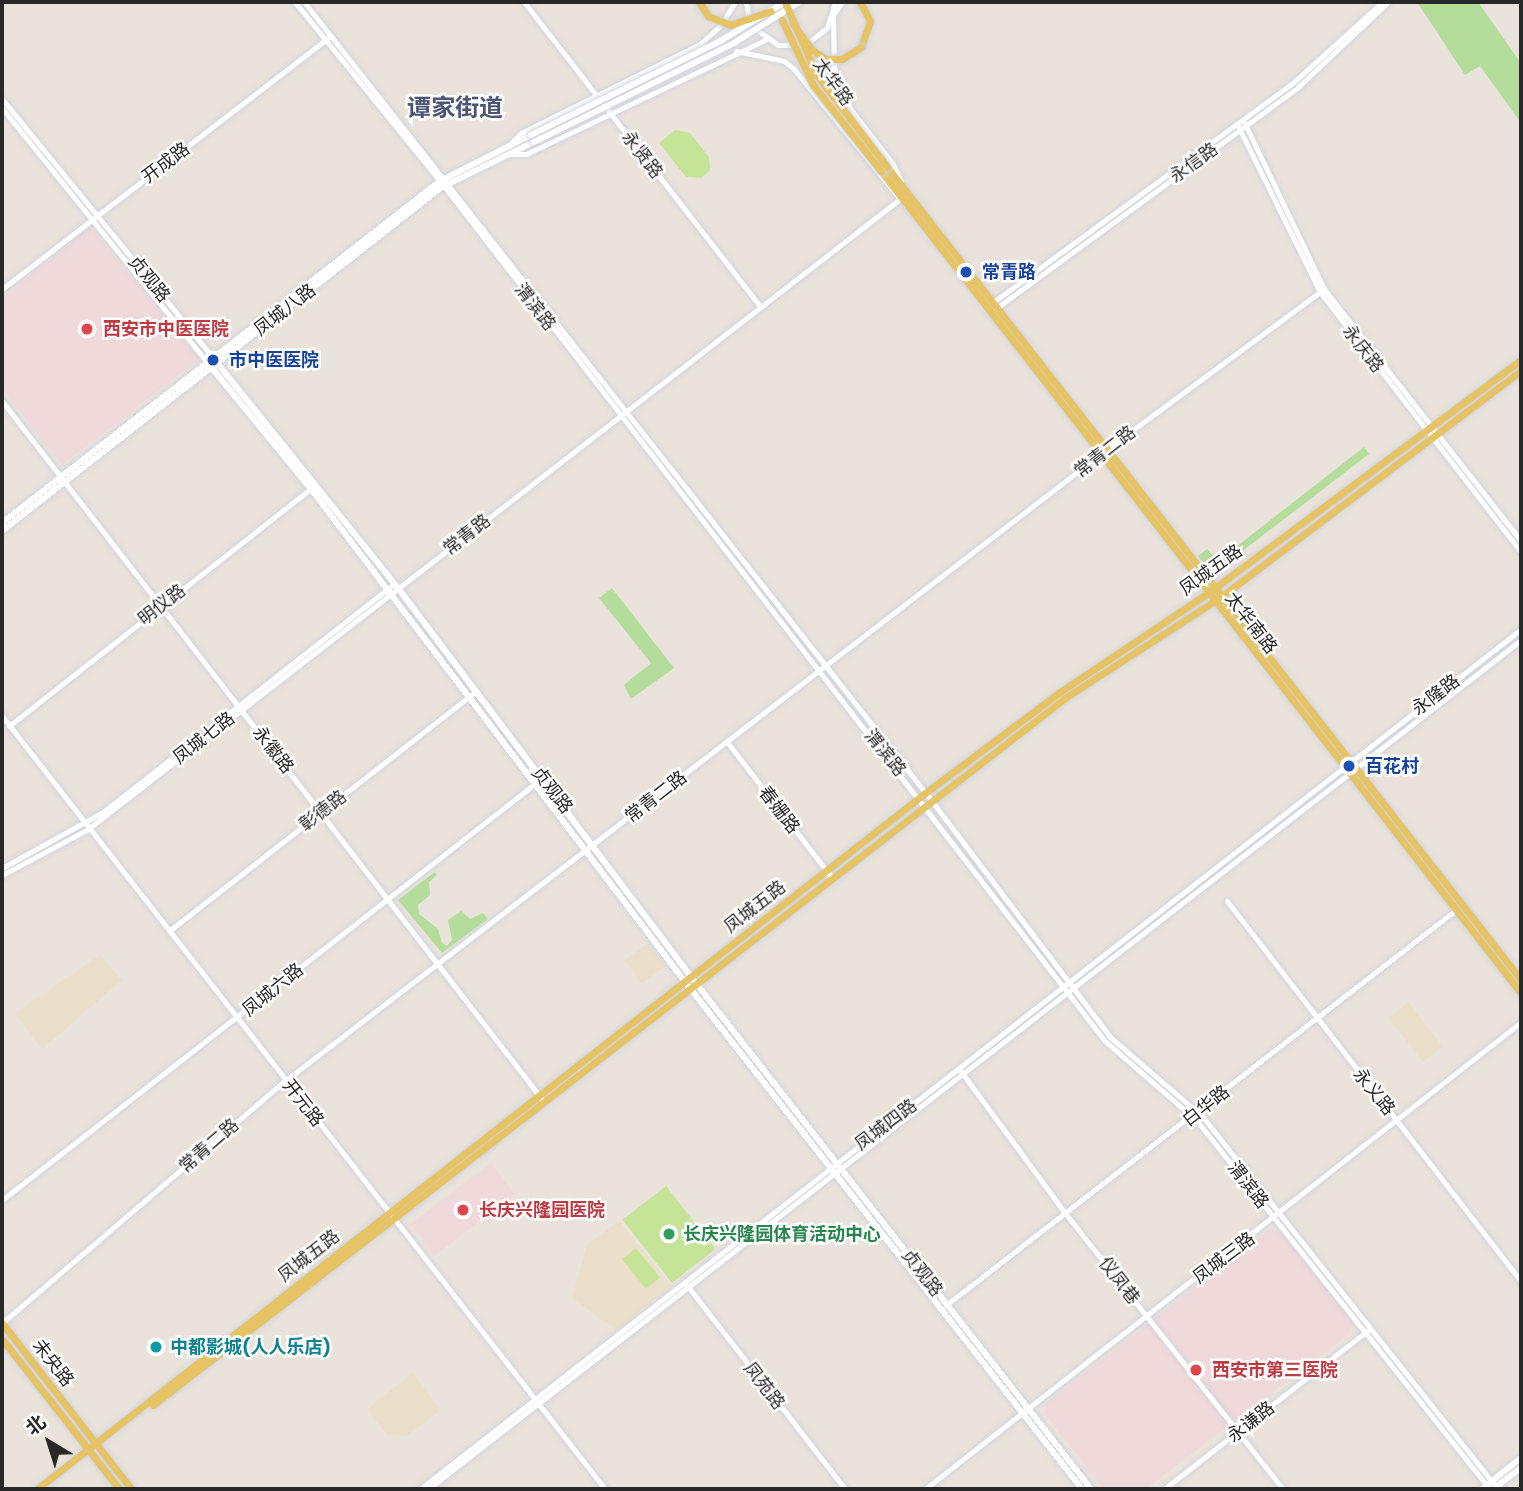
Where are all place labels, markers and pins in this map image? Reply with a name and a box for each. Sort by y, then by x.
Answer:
place label: 常青路 [982,261,1036,283]
marker: 常青路 [956,262,976,282]
place label: 西安市中医医院 [103,318,229,340]
marker: 西安市中医医院 [77,319,97,339]
place label: 市中医医院 [229,349,319,371]
marker: 市中医医院 [203,350,223,370]
place label: 百花村 [1365,755,1419,777]
marker: 百花村 [1339,756,1359,776]
place label: 长庆兴隆园医院 [479,1199,605,1221]
marker: 长庆兴隆园医院 [453,1200,473,1220]
place label: 长庆兴隆园体育活动中心 [683,1223,881,1245]
marker: 长庆兴隆园体育活动中心 [661,1226,677,1242]
place label: 中都影城(人人乐店) [170,1336,331,1358]
marker: 中都影城(人人乐店) [148,1339,164,1355]
place label: 西安市第三医院 [1212,1359,1338,1381]
marker: 西安市第三医院 [1186,1360,1206,1380]

